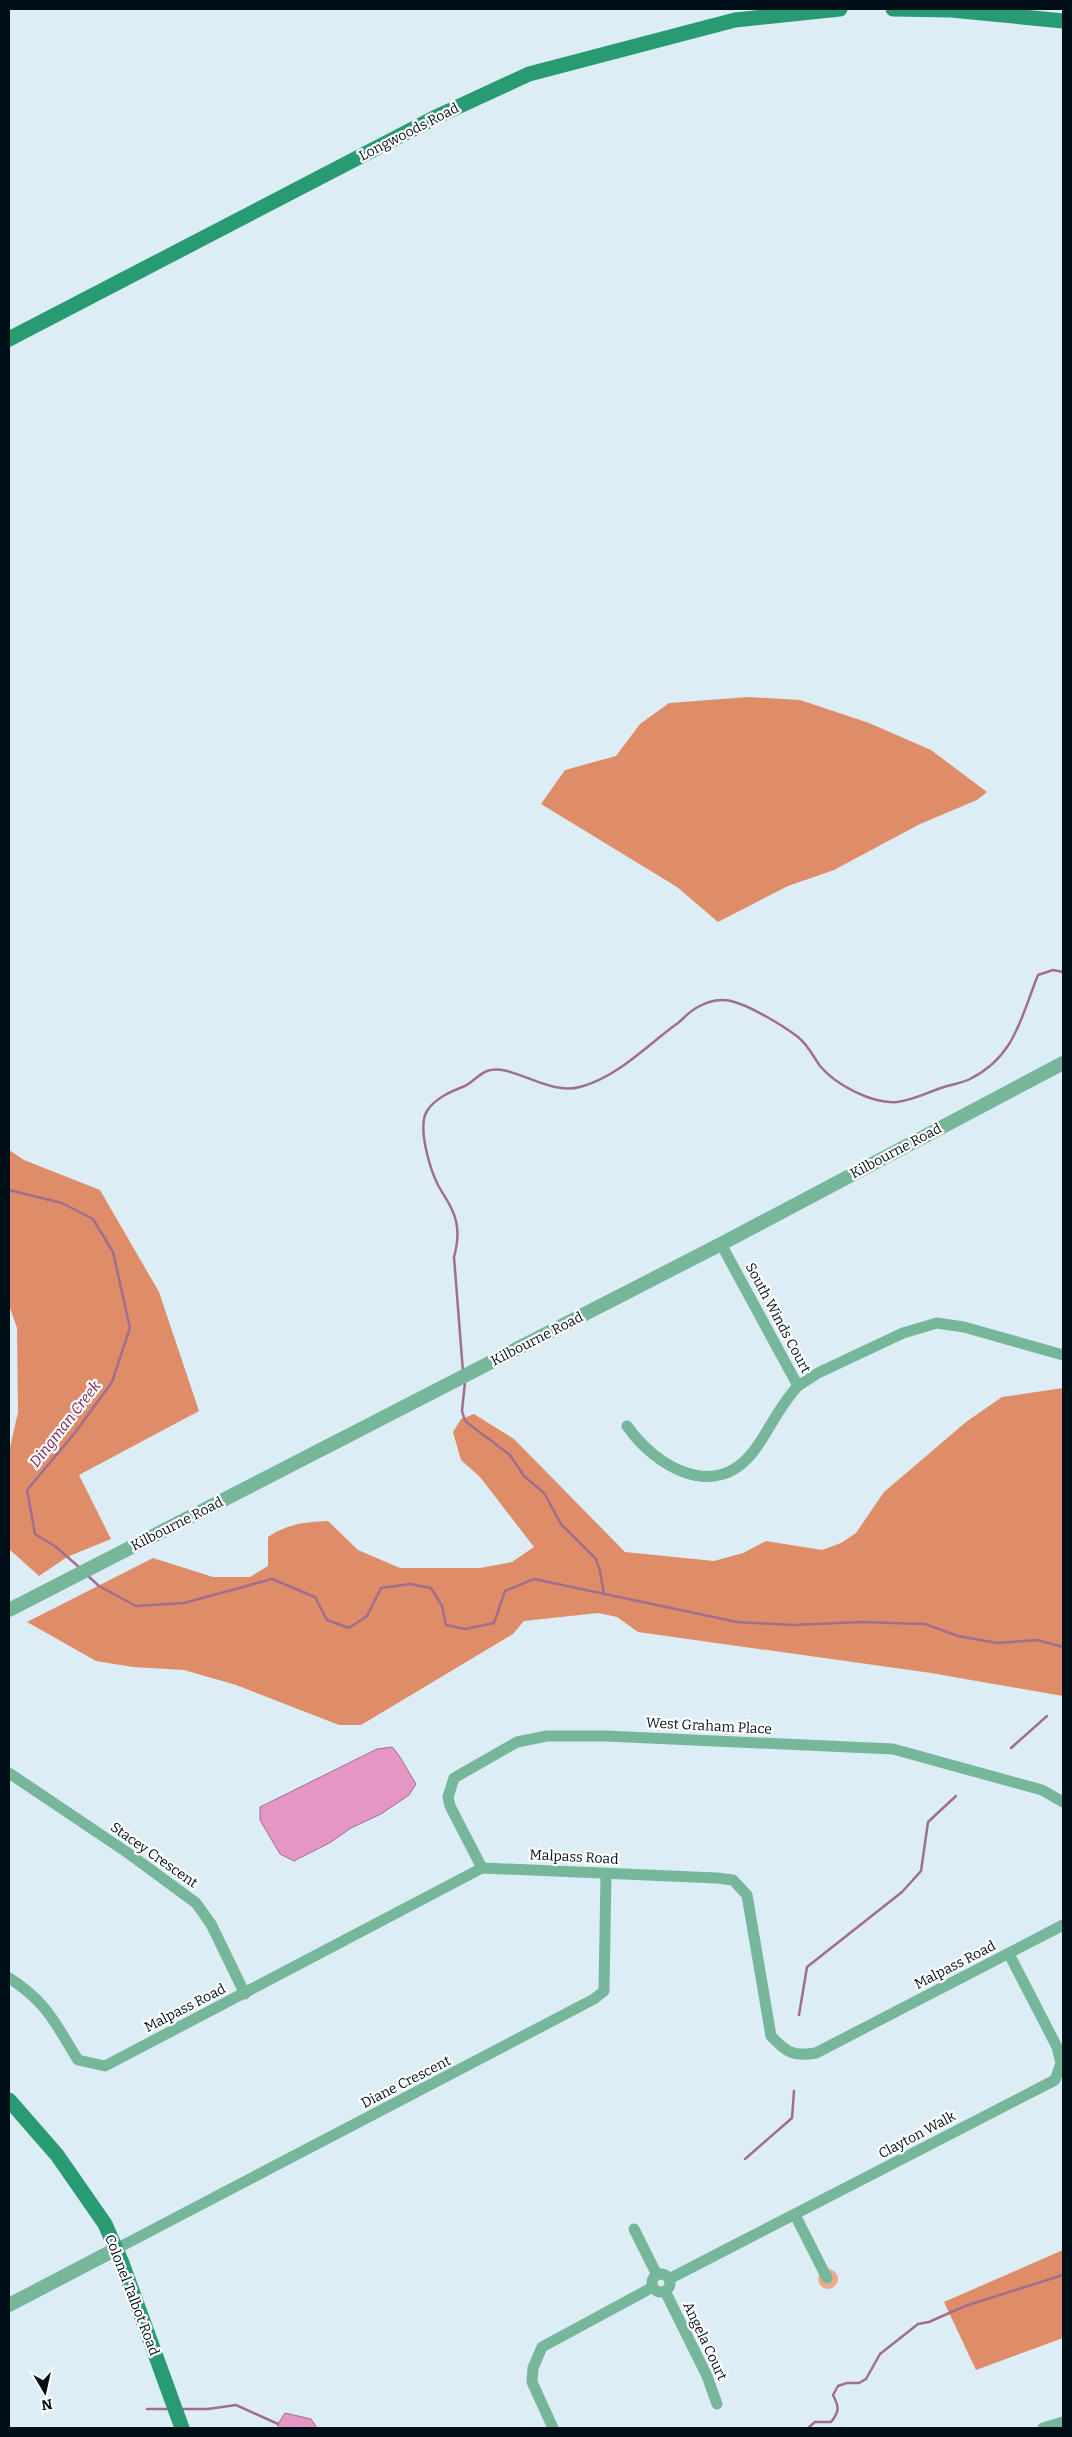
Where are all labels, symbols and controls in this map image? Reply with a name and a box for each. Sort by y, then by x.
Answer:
street label: Longwoods Road [356,99,462,165]
street label: Kilbourne Road [847,1120,945,1182]
street label: South Winds Court [742,1260,814,1376]
street label: Kilbourne Road [488,1309,586,1369]
water label: Dingman Creek [26,1376,105,1471]
street label: Kilbourne Road [128,1494,226,1554]
street label: West Graham Place [646,1714,772,1738]
street label: Stacey Crescent [107,1819,201,1891]
street label: Malpass Road [529,1846,619,1868]
street label: Malpass Road [911,1937,999,1993]
street label: Malpass Road [141,1980,229,2036]
street label: Diane Crescent [358,2052,454,2112]
street label: Clayton Walk [876,2108,958,2162]
street label: Colonel Talbot Road [101,2232,163,2358]
street label: Angela Court [679,2299,731,2383]
north arrow [20,2367,70,2417]
text: N [40,2395,54,2414]

